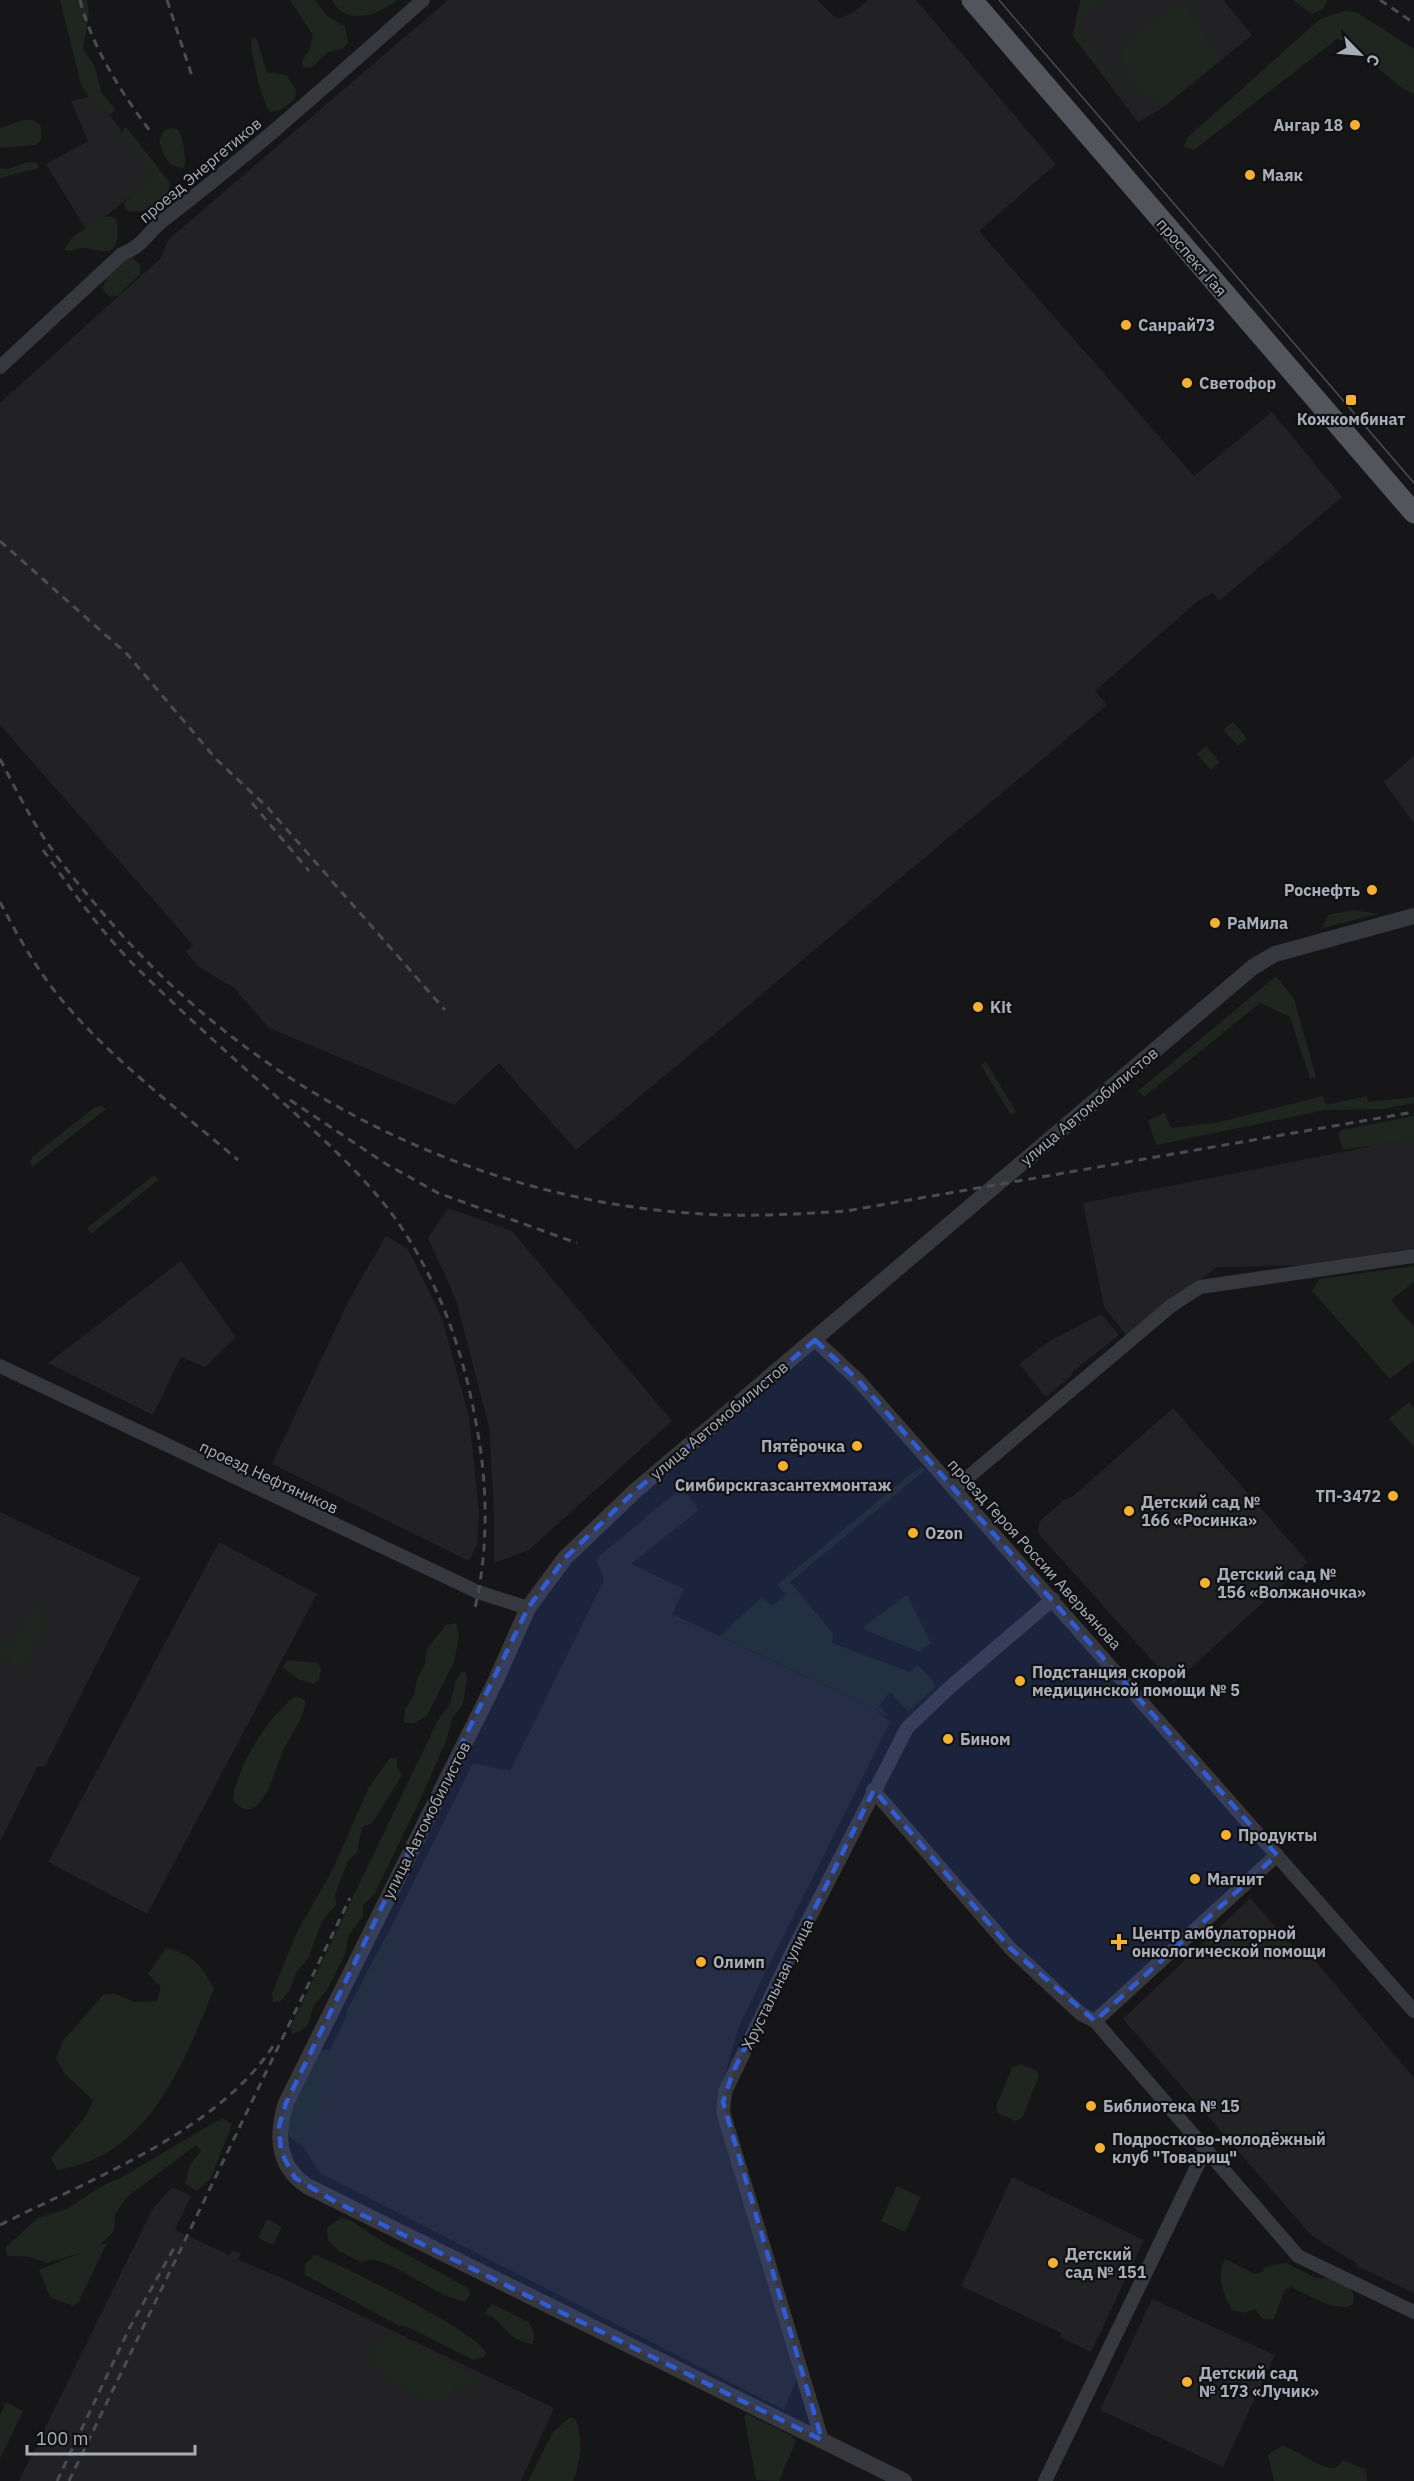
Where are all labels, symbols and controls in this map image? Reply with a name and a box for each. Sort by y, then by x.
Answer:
north arrow [1330,24,1390,84]
text: С [1362,51,1385,69]
street label: проезд Энергетиков [135,113,265,227]
place label: Ангар 18 [1273,115,1343,135]
marker: Ангар 18 [1348,118,1362,132]
place label: Маяк [1262,165,1303,185]
marker: Маяк [1243,168,1257,182]
street label: проспект Гая [1153,214,1231,300]
place label: Санрай73 [1138,315,1215,335]
marker: Санрай73 [1119,318,1133,332]
place label: Светофор [1199,373,1276,393]
marker: Светофор [1180,376,1194,390]
marker: Кожкомбинат [1344,393,1358,407]
place label: Кожкомбинат [1297,409,1405,429]
place label: Роснефть [1284,880,1360,900]
marker: Роснефть [1365,883,1379,897]
place label: РаМила [1227,913,1288,933]
marker: РаМила [1208,916,1222,930]
place label: Kit [990,997,1012,1017]
marker: Kit [971,1000,985,1014]
street label: улица Автомобилистов [1016,1042,1162,1170]
street label: улица Автомобилистов [646,1356,792,1484]
street label: проезд Нефтяников [196,1436,342,1518]
place label: Пятёрочка [761,1436,845,1456]
marker: Пятёрочка [850,1439,864,1453]
street label: проезд Героя России Аверьянова [944,1454,1126,1654]
marker: Симбирскгазсантехмонтаж [776,1459,790,1473]
place label: Симбирскгазсантехмонтаж [675,1475,891,1495]
place label: ТП-3472 [1315,1486,1381,1506]
marker: ТП-3472 [1386,1489,1400,1503]
place label: Детский сад № 166 «Росинка» [1141,1492,1260,1530]
marker: Детский сад № 166 «Росинка» [1122,1504,1136,1518]
place label: Ozon [925,1523,963,1543]
marker: Ozon [906,1526,920,1540]
place label: Детский сад № 156 «Волжаночка» [1217,1564,1366,1602]
marker: Детский сад № 156 «Волжаночка» [1198,1576,1212,1590]
place label: Подстанция скорой медицинской помощи № 5 [1032,1662,1240,1700]
marker: Подстанция скорой медицинской помощи № 5 [1013,1674,1027,1688]
place label: Бином [960,1729,1011,1749]
marker: Бином [941,1732,955,1746]
street label: улица Автомобилистов [378,1738,474,1902]
place label: Продукты [1238,1825,1317,1845]
marker: Продукты [1219,1828,1233,1842]
place label: Магнит [1207,1869,1264,1889]
marker: Магнит [1188,1872,1202,1886]
street label: Хрустальная улица [737,1915,818,2053]
place label: Центр амбулаторной онкологической помощи [1132,1923,1326,1961]
marker: Центр амбулаторной онкологической помощи [1110,1933,1128,1951]
place label: Олимп [713,1952,765,1972]
marker: Олимп [694,1955,708,1969]
place label: Библиотека № 15 [1103,2096,1240,2116]
marker: Библиотека № 15 [1084,2099,1098,2113]
place label: Подростково-молодёжный клуб "Товарищ" [1112,2129,1326,2167]
marker: Подростково-молодёжный клуб "Товарищ" [1093,2141,1107,2155]
place label: Детский сад № 151 [1065,2244,1147,2282]
marker: Детский сад № 151 [1046,2256,1060,2270]
place label: Детский сад № 173 «Лучик» [1199,2363,1319,2401]
marker: Детский сад № 173 «Лучик» [1180,2375,1194,2389]
scale bar [27,2418,195,2456]
text: 100 m [36,2427,88,2450]

